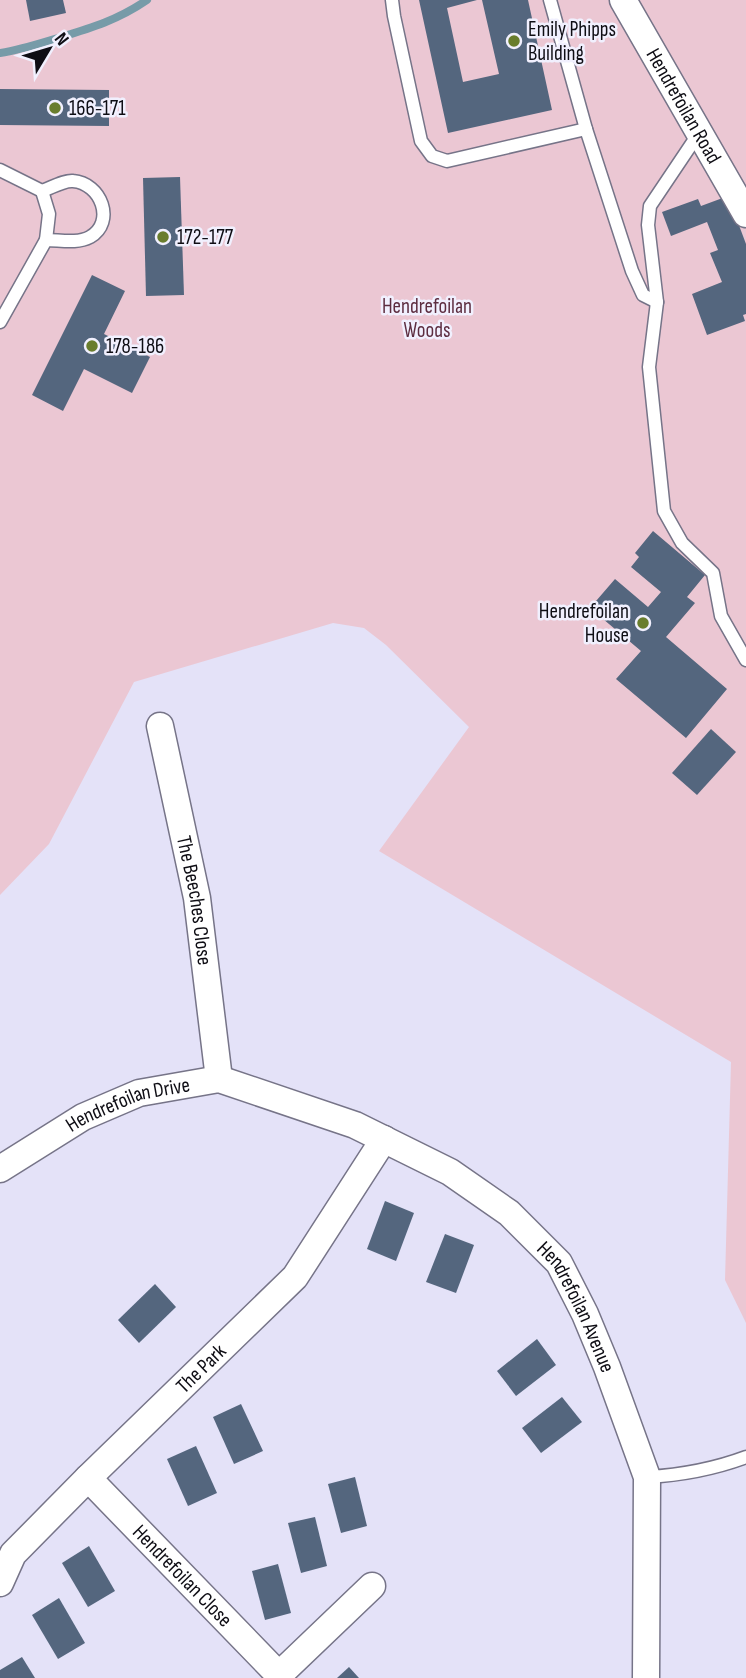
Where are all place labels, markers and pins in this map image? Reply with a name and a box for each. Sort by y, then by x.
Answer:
place label: Emily Phipps Building [528,17,616,66]
marker: Emily Phipps Building [506,33,522,49]
place label: 166-171 [69,96,126,121]
marker: 166-171 [47,100,63,116]
place label: 172-177 [177,225,234,250]
marker: 172-177 [155,229,171,245]
place label: 178-186 [106,334,164,359]
marker: 178-186 [84,338,100,354]
place label: Hendrefoilan House [539,599,629,648]
marker: Hendrefoilan House [635,615,651,631]

